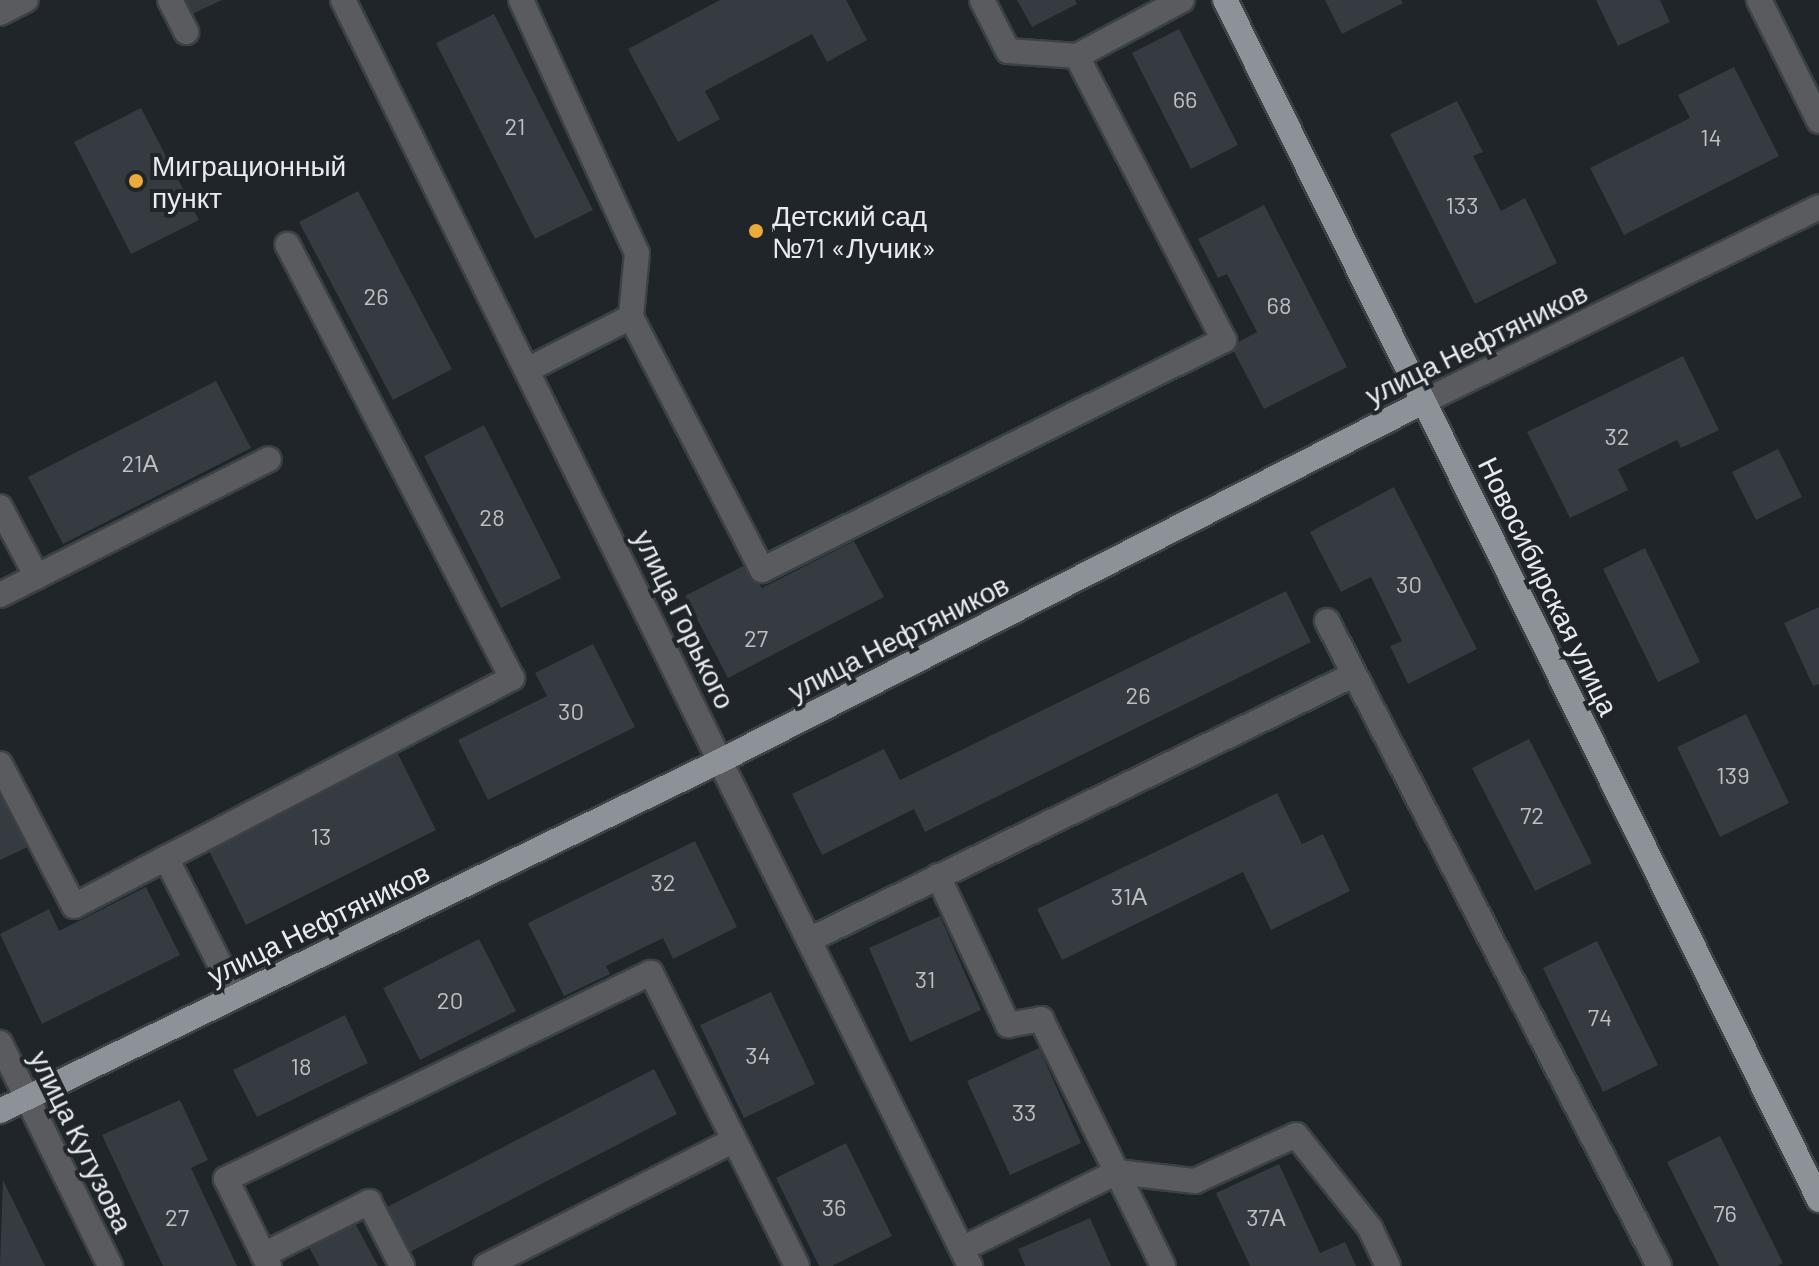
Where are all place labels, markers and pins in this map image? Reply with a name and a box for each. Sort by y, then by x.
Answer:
place label: Миграционный пункт [152,148,346,214]
marker: Миграционный пункт [127,172,145,190]
place label: Детский сад №71 «Лучик» [772,198,936,264]
marker: Детский сад №71 «Лучик» [747,222,765,240]

